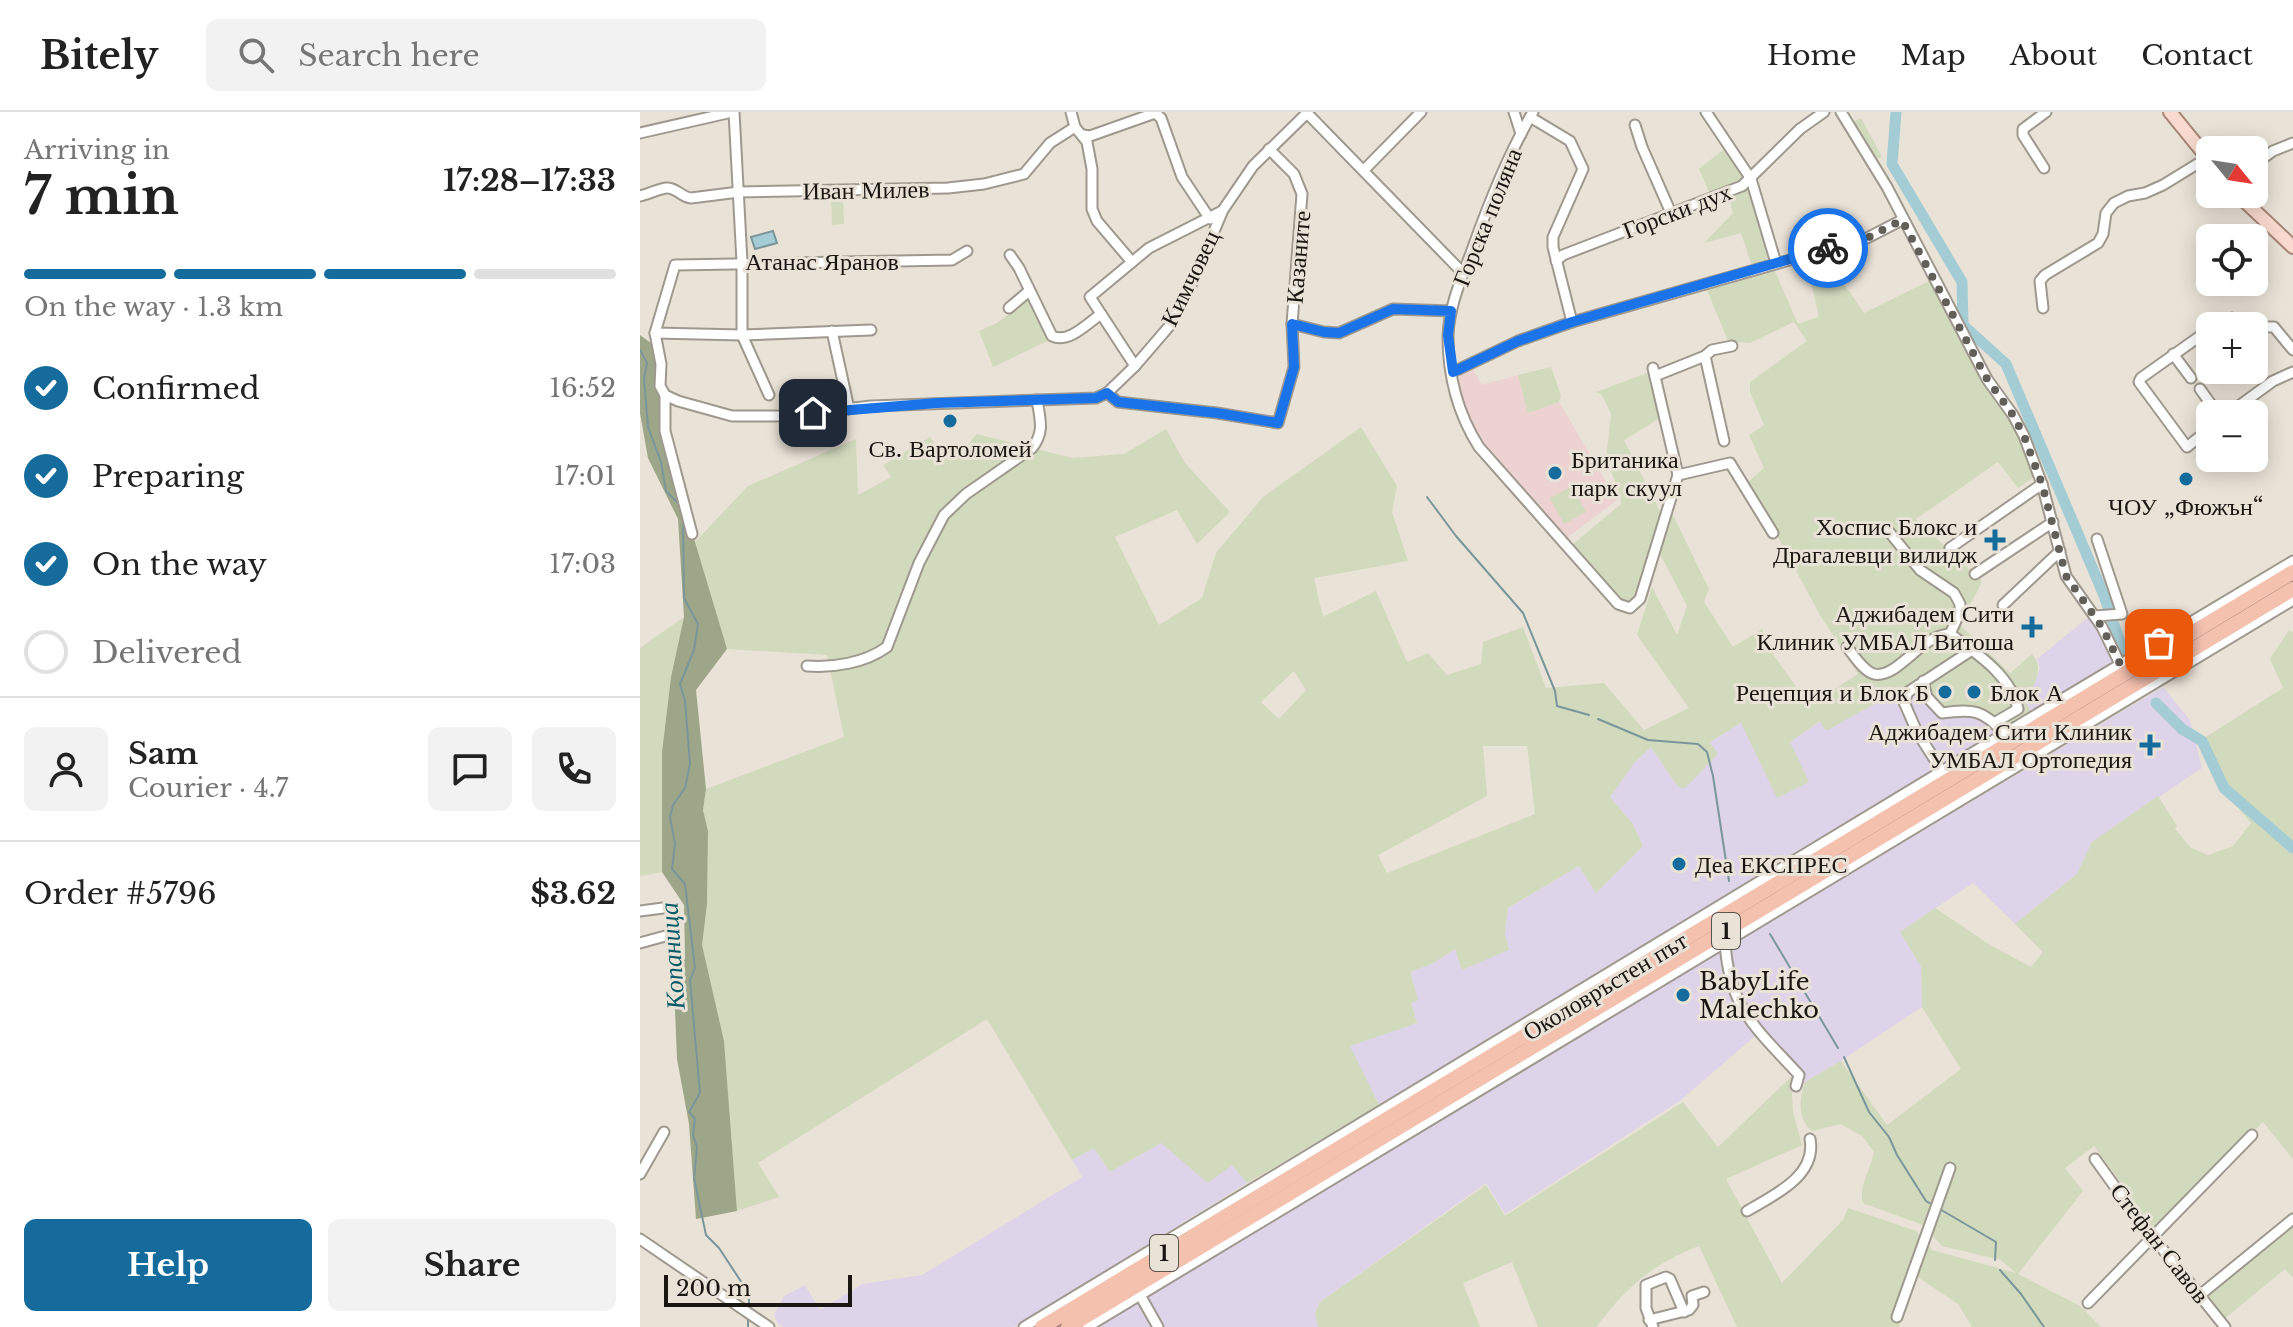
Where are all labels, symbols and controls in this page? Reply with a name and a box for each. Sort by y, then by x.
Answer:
search box [206,19,766,91]
text: Bitely [40,32,158,79]
icon: search [234,33,278,77]
text: Search here [298,37,480,74]
text: Home [1767,38,1857,73]
text: Map [1901,38,1966,73]
text: About [2010,38,2097,73]
text: Contact [2141,38,2253,73]
text: Arriving in [24,134,170,166]
north arrow [2196,136,2268,208]
map controls [2196,136,2268,472]
street label: Горска поляна [1446,143,1528,290]
text: 17:28–17:33 [443,162,616,199]
text: 7 min [24,164,179,228]
street label: Иван Милев [802,174,930,206]
street label: Горски дух [1619,177,1735,245]
courier [1788,208,1868,288]
street label: Казаните [1279,209,1317,305]
button: locate [2196,224,2268,296]
street label: Кимчовец [1154,225,1226,331]
icon: bike [1806,226,1850,270]
street label: Атанас Яранов [745,247,899,276]
text: On the way · 1.3 km [24,291,283,323]
button: + [2196,312,2268,384]
icon: check [24,366,68,410]
text: Confirmed [92,370,260,407]
text: 16:52 [549,372,616,404]
pin [779,379,847,447]
icon: home [791,391,835,435]
button: − [2196,400,2268,472]
marker: Св. Вартоломей [941,412,959,430]
place label: Св. Вартоломей [869,434,1032,463]
place label: Британика парк скуул [1571,445,1682,502]
icon: check [24,454,68,498]
text: Preparing [92,458,244,495]
text: 17:01 [554,460,616,492]
marker: Британика парк скуул [1546,464,1564,482]
marker: ЧОУ „Фюжън“ [2177,470,2195,488]
place label: ЧОУ „Фюжън“ [2108,492,2264,521]
place label: Хоспис Блокс и Драгалевци вилидж [1773,512,1977,569]
marker: Хоспис Блокс и Драгалевци вилидж [1984,529,2006,551]
icon: check [24,542,68,586]
text: On the way [92,546,267,583]
text: 17:03 [549,548,616,580]
place label: Аджибадем Сити Клиник УМБАЛ Витоша [1756,599,2014,656]
pin [2125,609,2193,677]
marker: Аджибадем Сити Клиник УМБАЛ Витоша [2021,616,2043,638]
icon: bag [2137,621,2181,665]
text: Delivered [92,634,242,671]
place label: Рецепция и Блок Б [1736,678,1929,707]
place label: Блок А [1990,678,2064,707]
marker: Рецепция и Блок Б [1936,683,1954,701]
marker: Блок А [1965,683,1983,701]
place label: Аджибадем Сити Клиник УМБАЛ Ортопедия [1868,717,2132,774]
button: person [24,727,108,811]
button: chat [428,727,512,811]
button: phone [532,727,616,811]
marker: Аджибадем Сити Клиник УМБАЛ Ортопедия [2139,734,2161,756]
text: Sam [128,735,198,772]
text: Courier · 4.7 [128,772,288,804]
place label: Деа ЕКСПРЕС [1695,850,1848,879]
marker: Деа ЕКСПРЕС [1670,855,1688,873]
text: Order #5796 [24,875,217,912]
text: $3.62 [530,875,616,912]
water label: Копаница [652,901,692,1012]
road number: 1 [1712,913,1740,949]
street label: Околовръстен път [1518,925,1693,1046]
place label: BabyLife Malechko [1699,967,1819,1024]
marker: BabyLife Malechko [1674,986,1692,1004]
street label: Стефан Савов [2104,1177,2216,1309]
button: Help [24,1219,312,1311]
button: Share [328,1219,616,1311]
road number: 1 [1150,1235,1178,1271]
scale bar [664,1271,852,1307]
text: 200 m [676,1275,751,1302]

